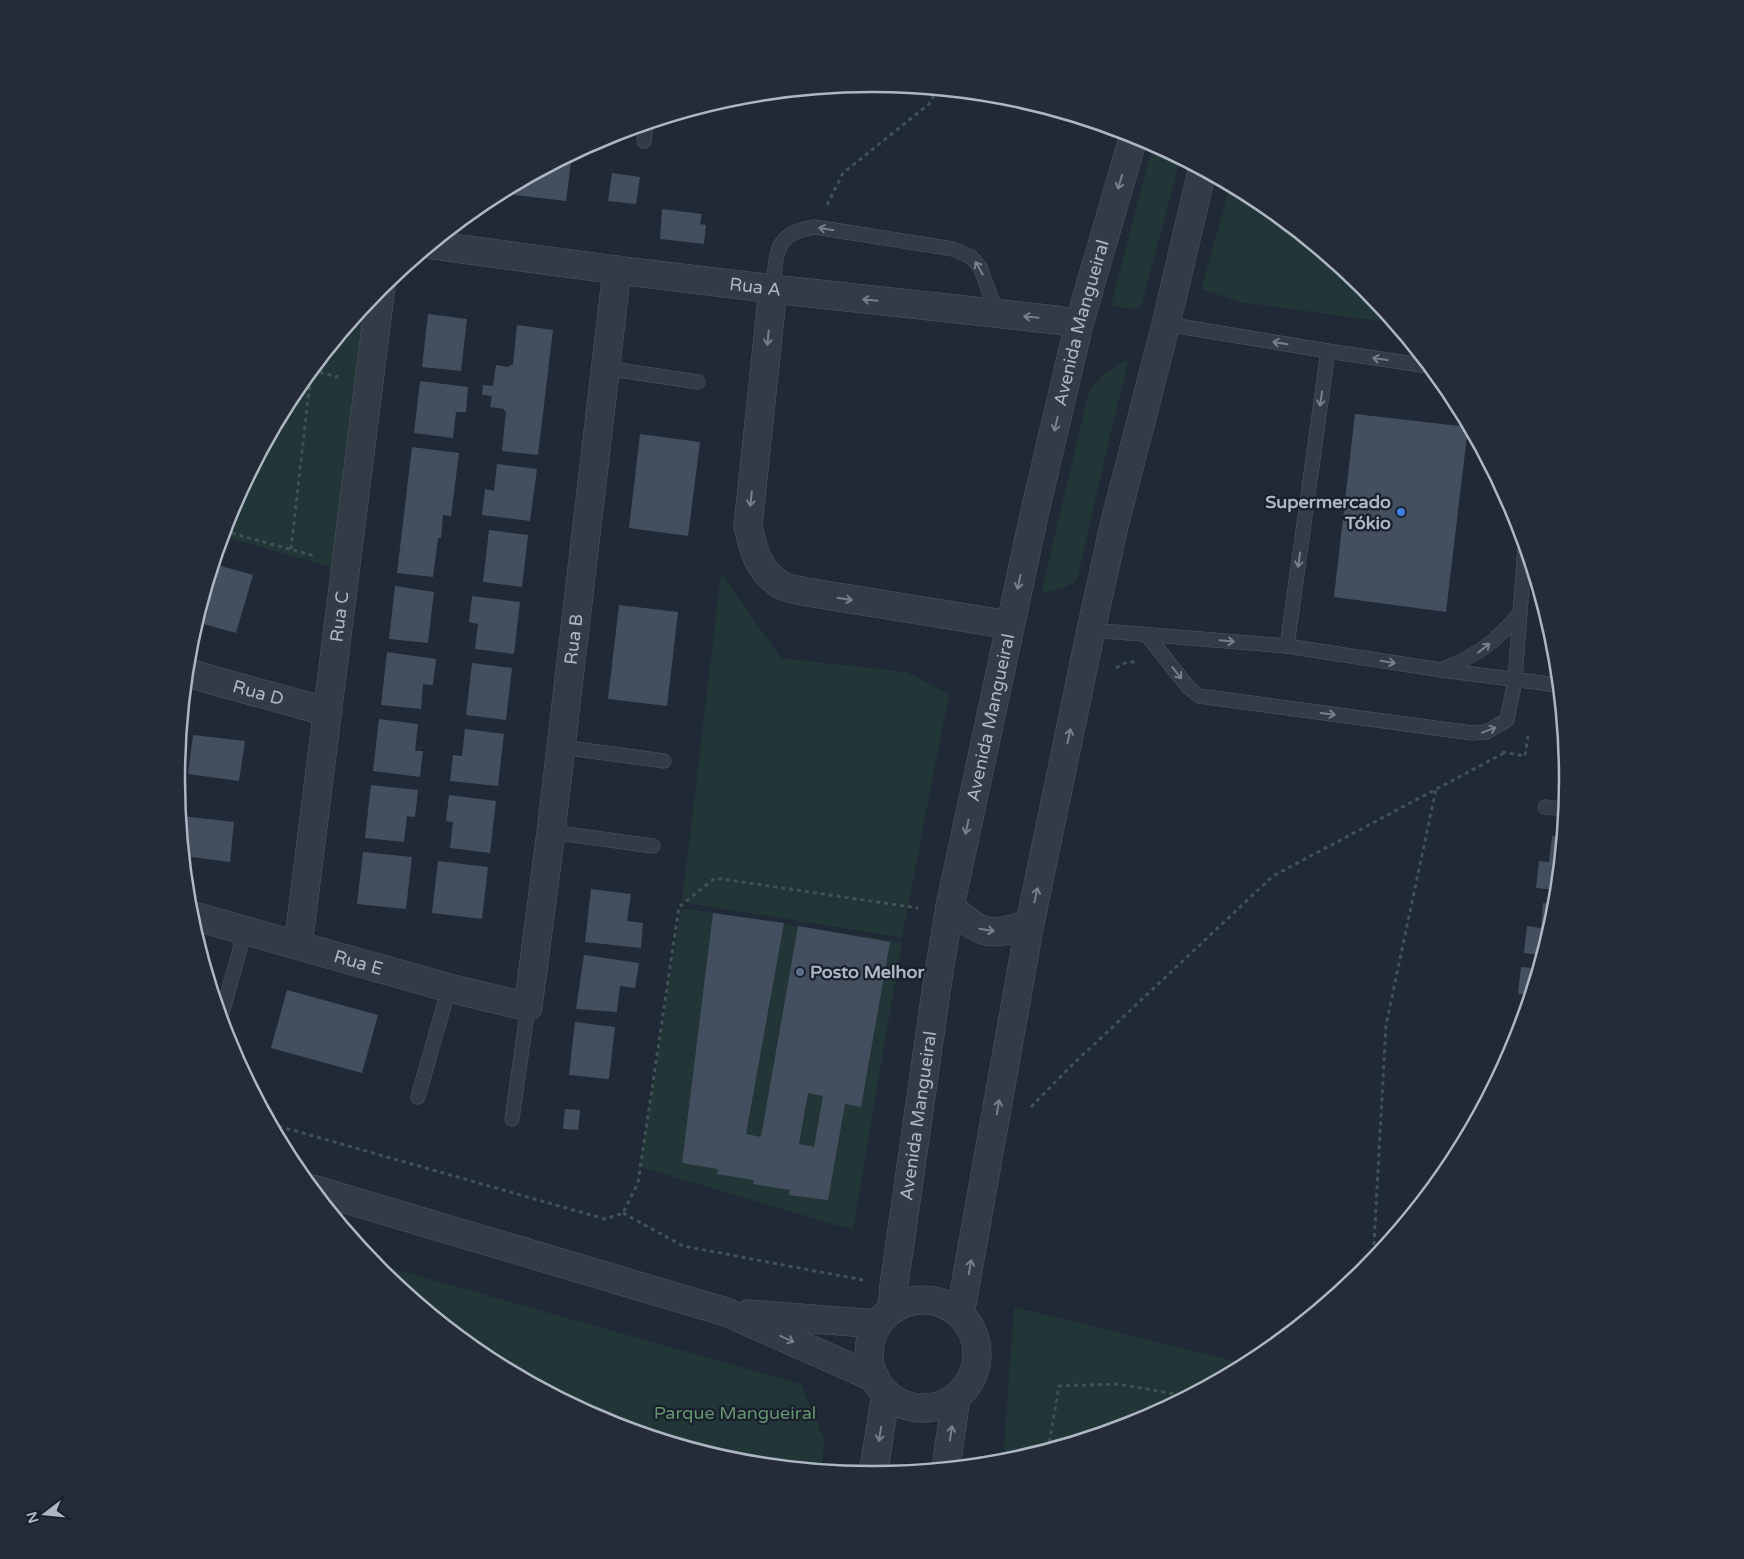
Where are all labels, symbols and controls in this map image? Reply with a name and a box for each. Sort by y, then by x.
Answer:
one-way arrow [1115,174,1125,190]
one-way arrow [818,224,834,234]
street label: Avenida Mangueiral [1049,237,1114,408]
one-way arrow [973,261,984,275]
street label: Rua A [728,273,782,301]
one-way arrow [862,295,878,304]
one-way arrow [1023,312,1039,322]
one-way arrow [763,330,773,346]
one-way arrow [1272,338,1288,348]
one-way arrow [1372,354,1388,364]
one-way arrow [1316,391,1326,407]
one-way arrow [1051,415,1060,431]
one-way arrow [746,491,756,507]
place label: Supermercado Tókio [1265,491,1391,534]
marker: Supermercado Tókio [1395,506,1407,518]
one-way arrow [1294,552,1304,568]
one-way arrow [1014,574,1024,590]
street label: Rua C [325,590,354,643]
one-way arrow [837,594,853,604]
street label: Rua B [560,613,588,666]
street label: Avenida Mangueiral [962,632,1019,803]
one-way arrow [1218,637,1234,646]
one-way arrow [1477,643,1490,654]
one-way arrow [1379,657,1395,667]
one-way arrow [1172,666,1183,679]
street label: Rua D [230,675,286,710]
one-way arrow [1320,709,1336,719]
one-way arrow [1481,724,1497,734]
one-way arrow [1065,728,1074,744]
one-way arrow [962,818,971,834]
one-way arrow [1032,888,1041,904]
one-way arrow [978,926,994,936]
street label: Rua E [331,945,386,980]
place label: Posto Melhor [810,961,925,983]
marker: Posto Melhor [794,966,806,978]
street label: Avenida Mangueiral [895,1030,941,1202]
one-way arrow [993,1099,1003,1115]
one-way arrow [966,1259,976,1275]
one-way arrow [779,1335,794,1345]
park label: Parque Mangueiral [654,1402,816,1424]
one-way arrow [946,1425,956,1441]
one-way arrow [874,1426,884,1442]
north arrow [20,1489,70,1539]
text: N [23,1510,43,1525]

